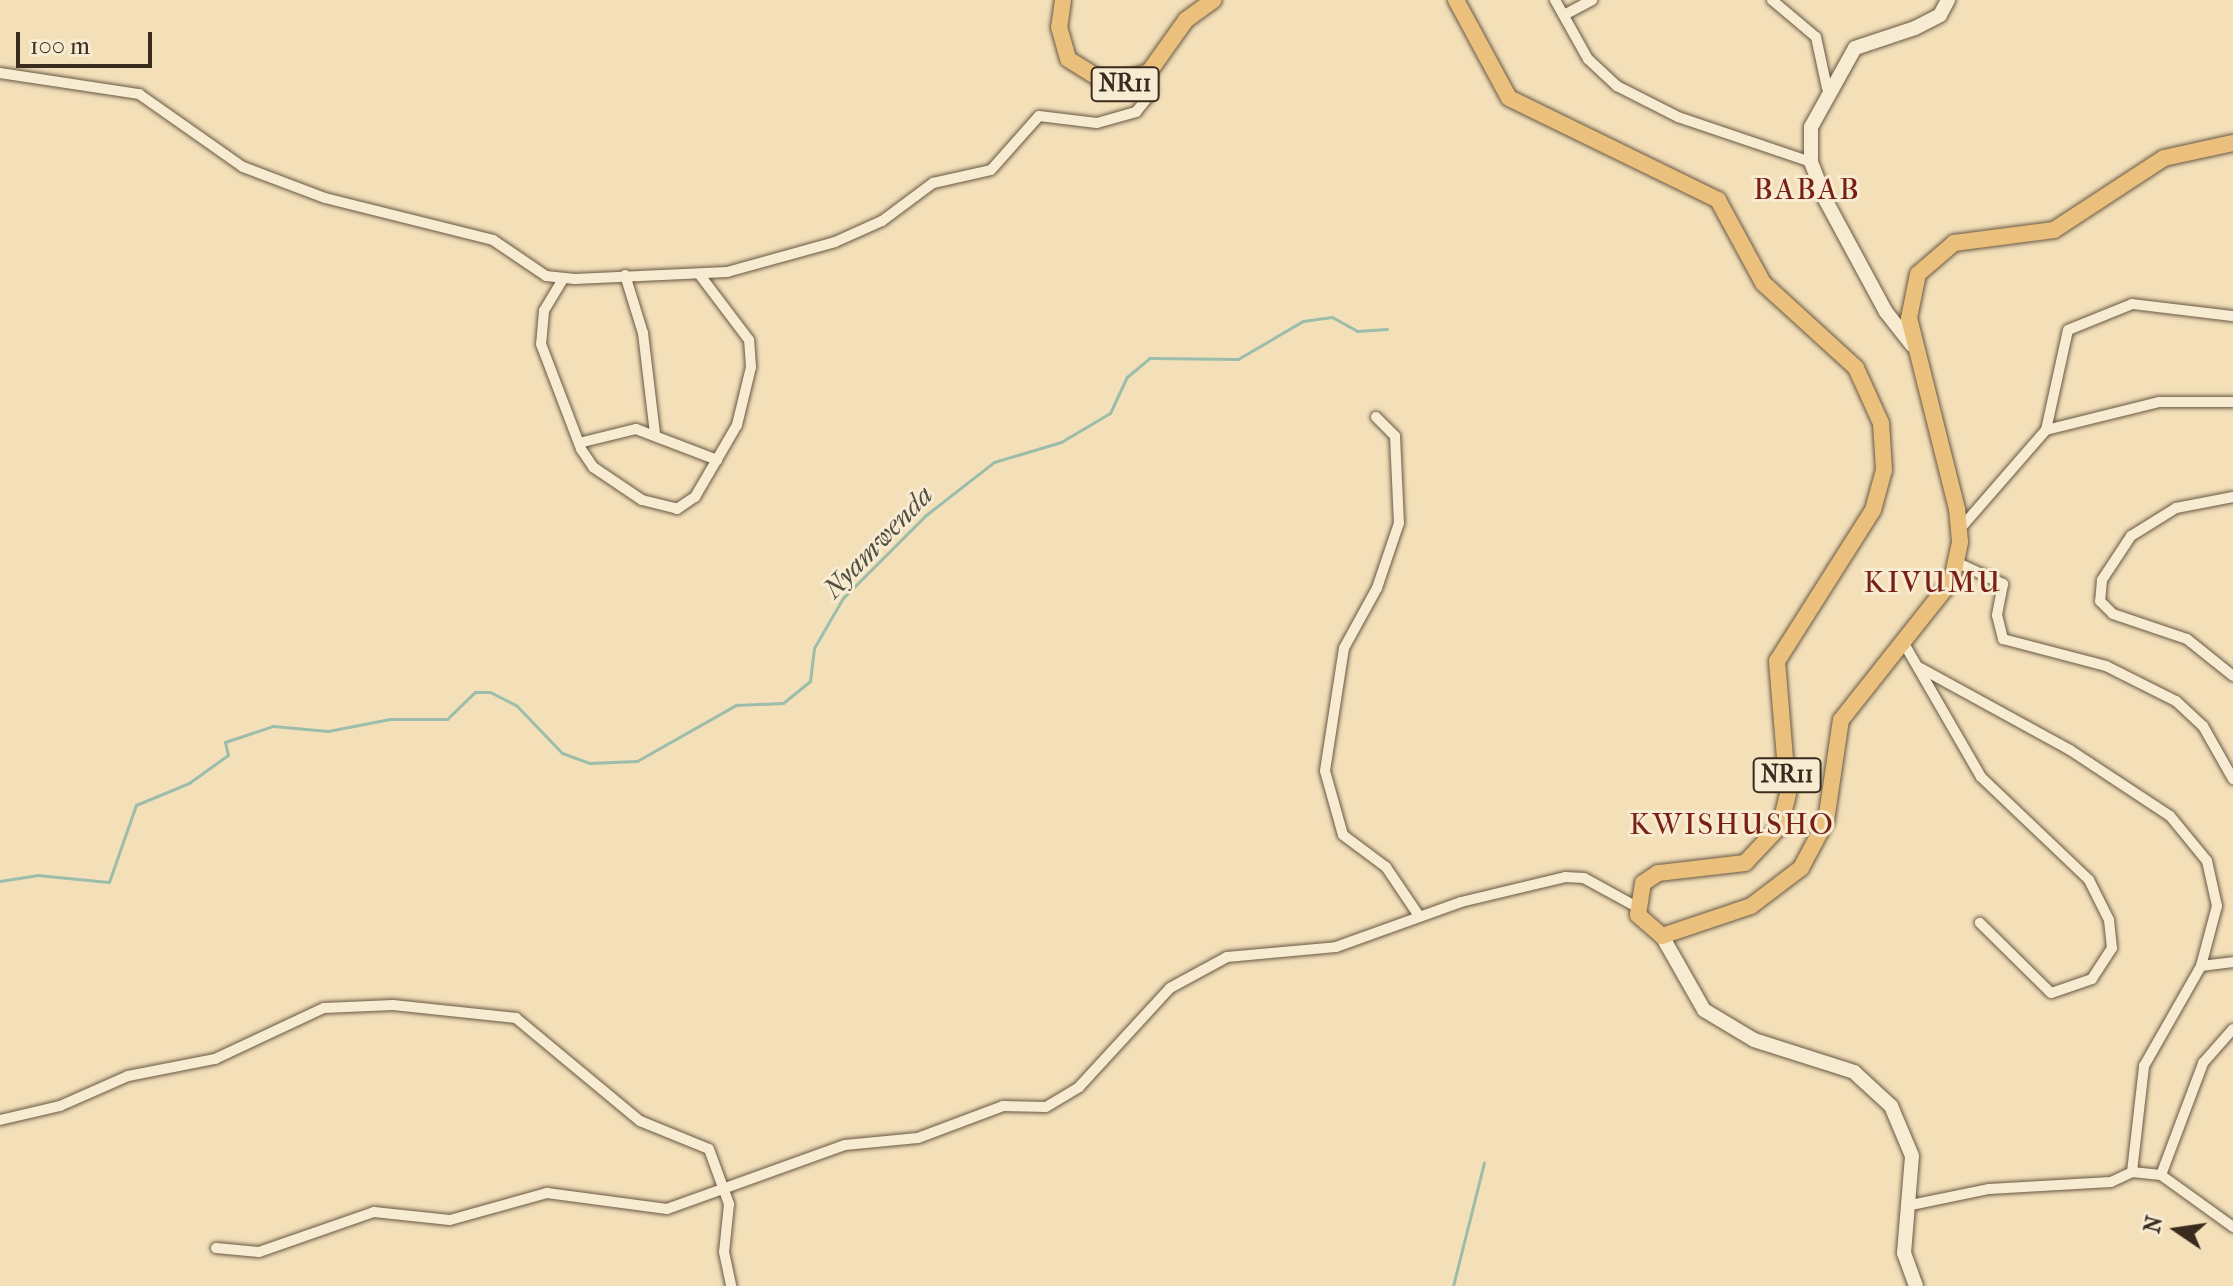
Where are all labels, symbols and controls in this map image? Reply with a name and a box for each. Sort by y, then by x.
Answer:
scale bar [20,16,156,66]
text: 100 m [30,32,90,60]
road number: NR11 [1089,64,1161,104]
district label: BABAB [1753,172,1861,208]
water label: Nyamwenda [816,479,940,605]
district label: KIVUMU [1863,565,2003,601]
road number: NR11 [1751,755,1823,795]
district label: KWISHUSHO [1629,807,1835,843]
north arrow [2137,1190,2217,1270]
text: N [2139,1214,2168,1236]

